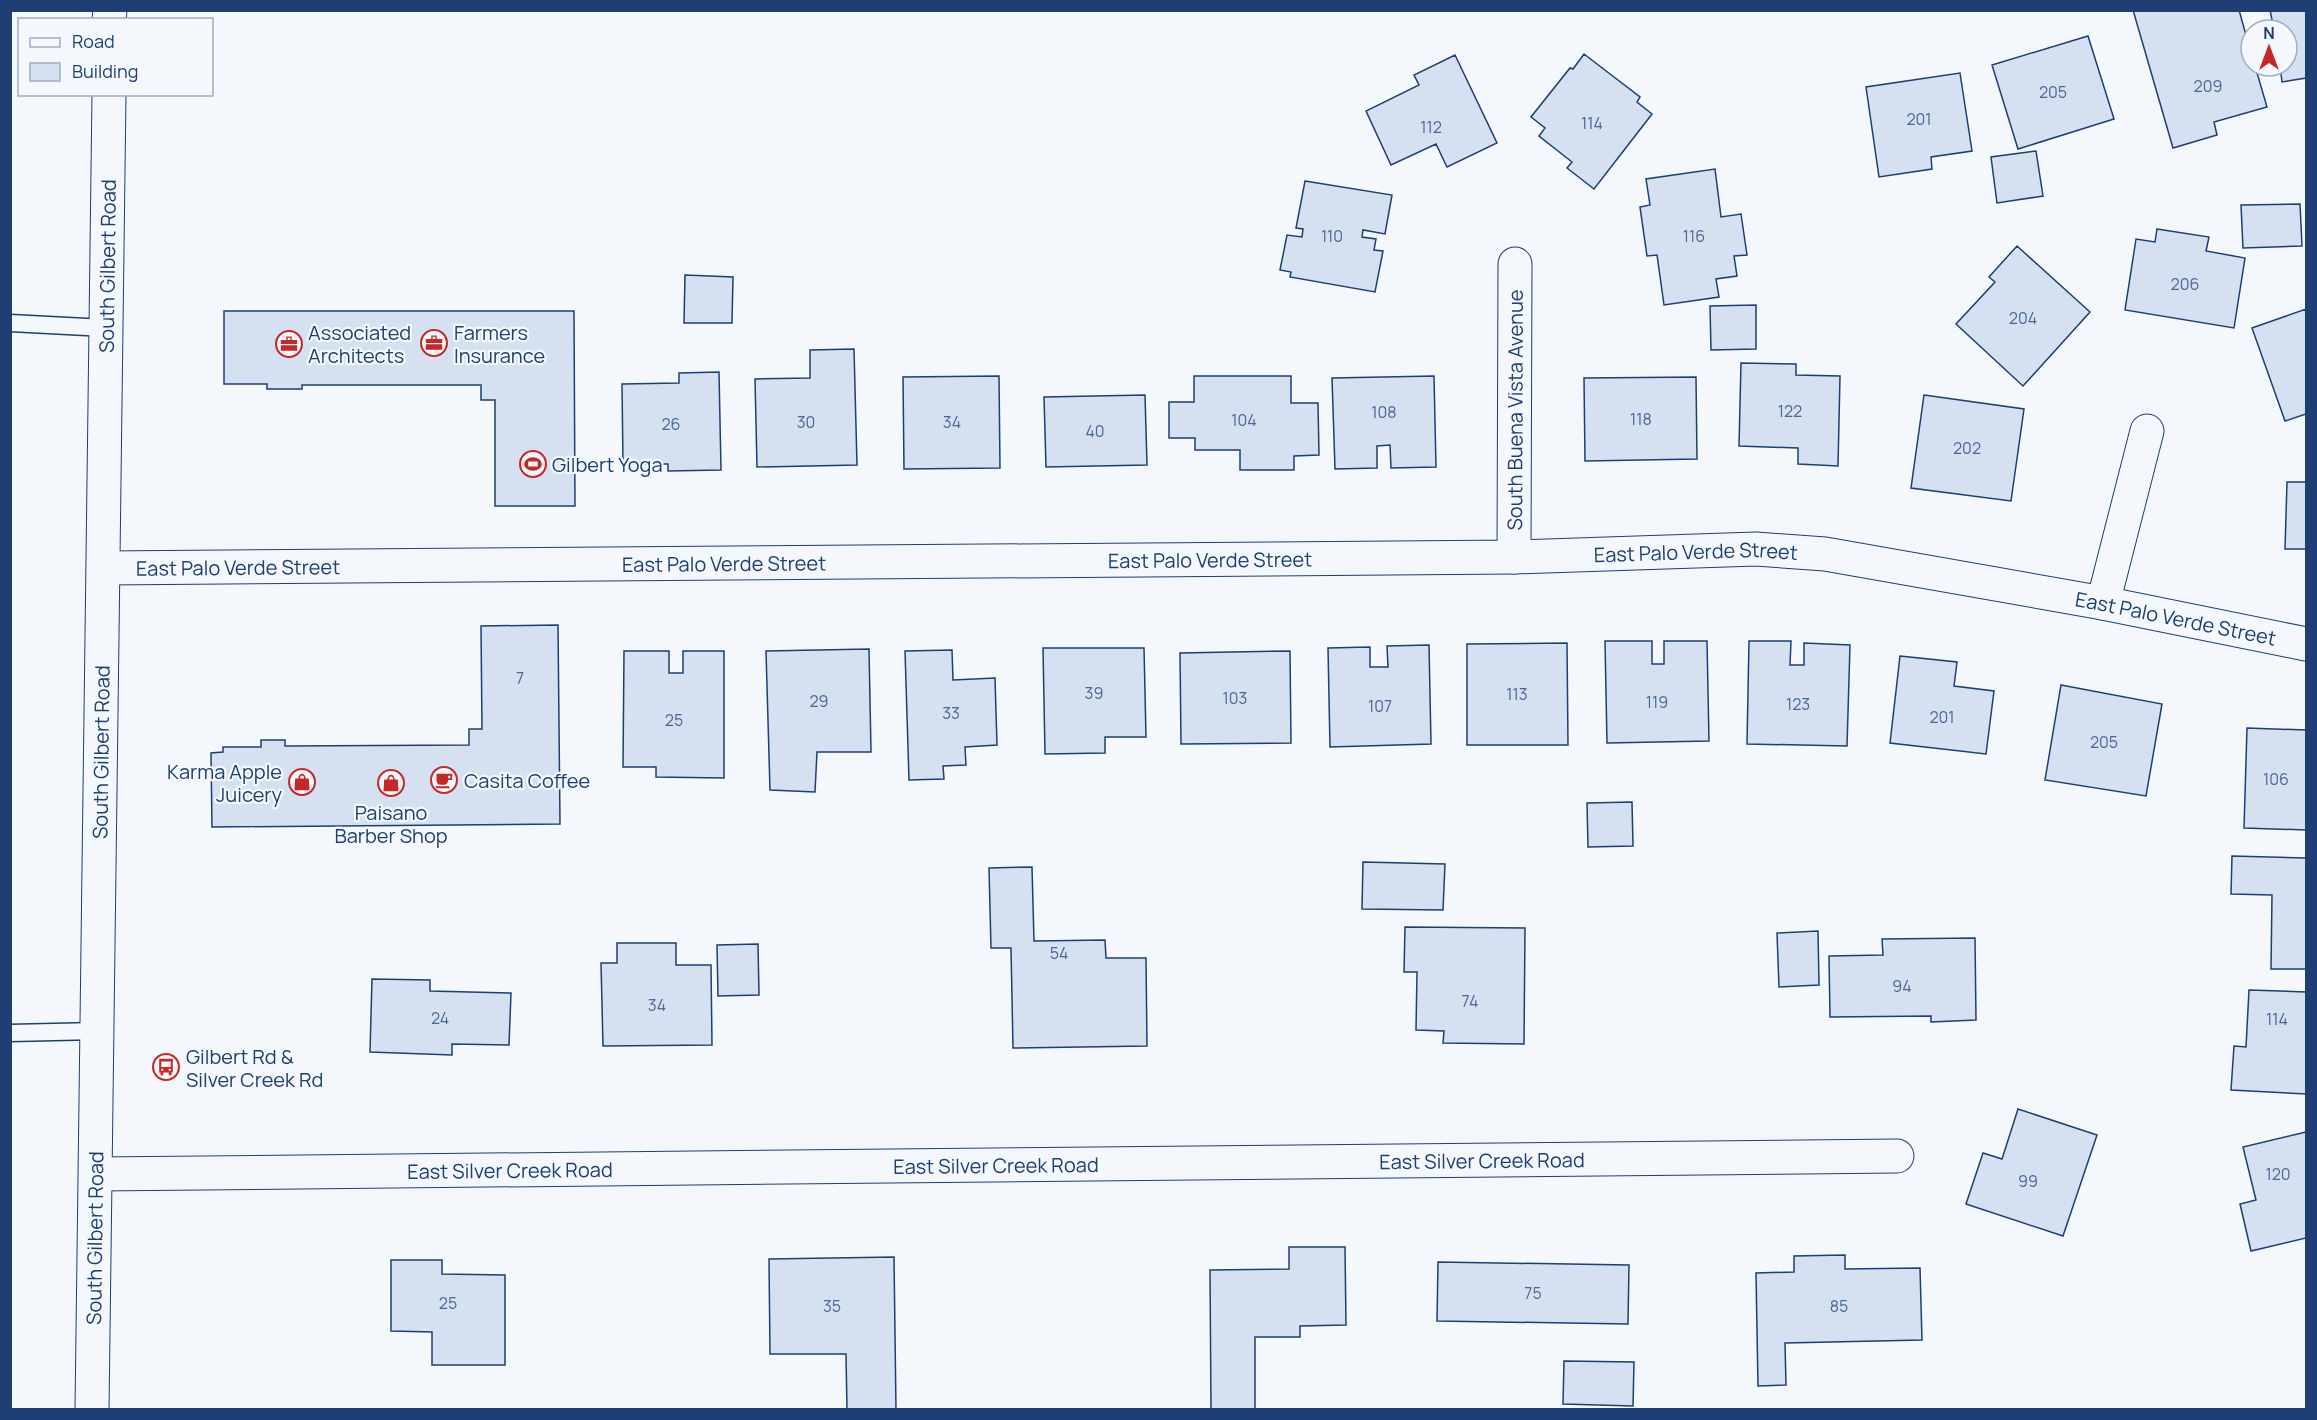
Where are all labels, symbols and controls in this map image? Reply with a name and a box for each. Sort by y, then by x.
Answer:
legend [18,18,213,96]
north arrow [2239,18,2299,78]
text: N [2263,22,2275,44]
text: Road [72,29,115,53]
text: Building [72,59,138,83]
house number: 209 [2194,75,2222,97]
house number: 205 [2039,81,2067,103]
house number: 201 [1906,108,1932,130]
house number: 114 [1581,112,1603,134]
house number: 112 [1420,116,1442,138]
street label: South Gilbert Road [92,179,121,353]
house number: 110 [1321,225,1343,247]
house number: 116 [1683,225,1705,247]
house number: 206 [2171,273,2199,295]
street label: South Buena Vista Avenue [1501,289,1528,531]
house number: 204 [2009,307,2037,329]
place label: Associated Architects [308,319,411,369]
place label: Farmers Insurance [454,319,545,369]
office icon: Farmers Insurance [419,328,449,358]
office icon: Associated Architects [274,329,304,359]
house number: 122 [1778,400,1802,422]
house number: 108 [1371,401,1397,423]
house number: 118 [1630,408,1652,430]
house number: 104 [1231,409,1257,431]
house number: 30 [797,411,815,433]
house number: 34 [943,411,961,433]
house number: 26 [661,413,681,435]
house number: 40 [1085,420,1105,442]
house number: 202 [1953,437,1981,459]
sports icon: Gilbert Yoga [518,449,548,479]
place label: Gilbert Yoga [552,451,663,478]
street label: East Palo Verde Street [1593,535,1799,568]
street label: East Palo Verde Street [1108,545,1312,574]
street label: East Palo Verde Street [622,549,826,577]
street label: East Palo Verde Street [136,553,340,581]
street label: East Palo Verde Street [2073,585,2279,651]
street label: South Gilbert Road [86,665,115,839]
house number: 7 [516,667,524,689]
house number: 39 [1085,682,1103,704]
house number: 113 [1506,683,1528,705]
house number: 103 [1223,687,1247,709]
house number: 29 [809,690,829,712]
house number: 119 [1646,691,1668,713]
house number: 123 [1786,693,1810,715]
house number: 107 [1368,695,1392,717]
house number: 33 [942,702,960,724]
house number: 201 [1929,706,1955,728]
house number: 25 [665,709,683,731]
house number: 205 [2090,731,2118,753]
place label: Karma Apple Juicery [167,758,282,808]
cafe icon: Casita Coffee [429,765,459,795]
shop icon: Karma Apple Juicery [287,767,317,797]
place label: Casita Coffee [464,767,590,794]
shop icon: Paisano Barber Shop [376,768,406,798]
house number: 106 [2263,768,2289,790]
place label: Paisano Barber Shop [334,799,448,849]
house number: 54 [1050,942,1068,964]
house number: 94 [1892,975,1912,997]
house number: 74 [1462,990,1478,1012]
house number: 34 [648,994,666,1016]
house number: 24 [431,1007,449,1029]
house number: 114 [2266,1008,2288,1030]
place label: Gilbert Rd & Silver Creek Rd [186,1043,323,1093]
bus stop icon: Gilbert Rd & Silver Creek Rd [151,1052,181,1082]
street label: East Silver Creek Road [1379,1146,1585,1175]
street label: East Silver Creek Road [893,1150,1099,1180]
street label: South Gilbert Road [80,1151,109,1325]
street label: East Silver Creek Road [407,1155,613,1184]
house number: 120 [2265,1163,2291,1185]
house number: 99 [2018,1170,2038,1192]
house number: 75 [1524,1282,1542,1304]
house number: 25 [439,1292,457,1314]
house number: 35 [823,1295,841,1317]
house number: 85 [1830,1295,1848,1317]

